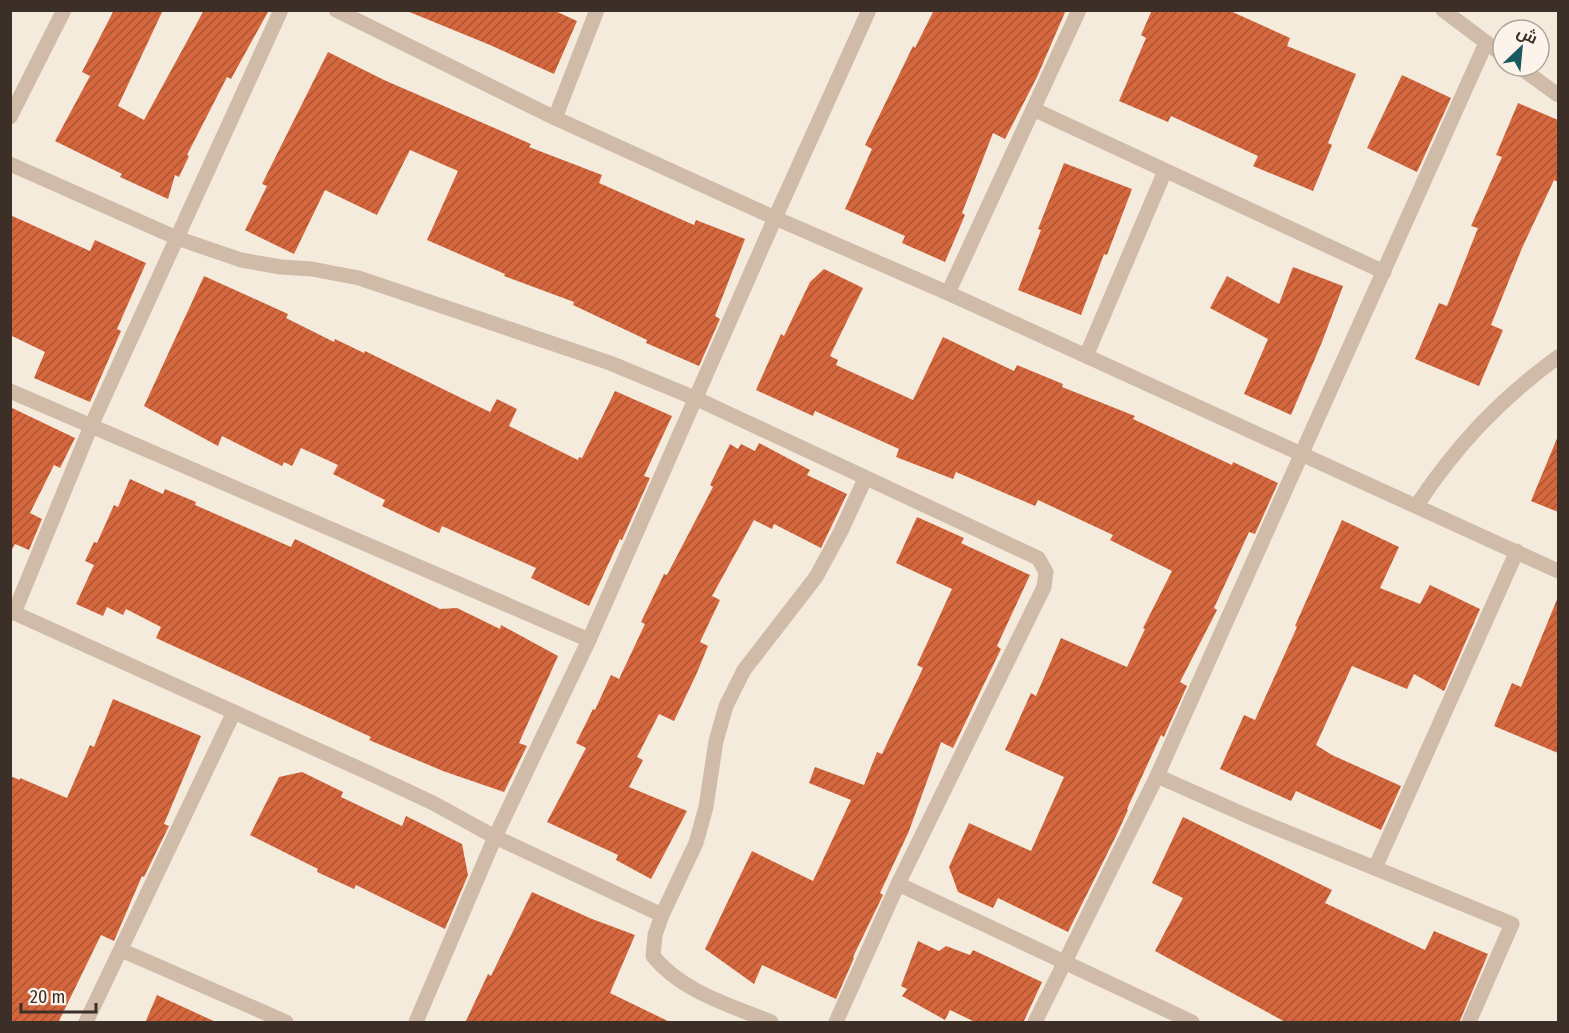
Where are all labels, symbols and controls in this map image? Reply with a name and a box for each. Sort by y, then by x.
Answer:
north arrow [1491,18,1551,78]
text: ش [1514,22,1541,48]
scale bar [21,976,96,1014]
text: 20 m [30,986,65,1008]

